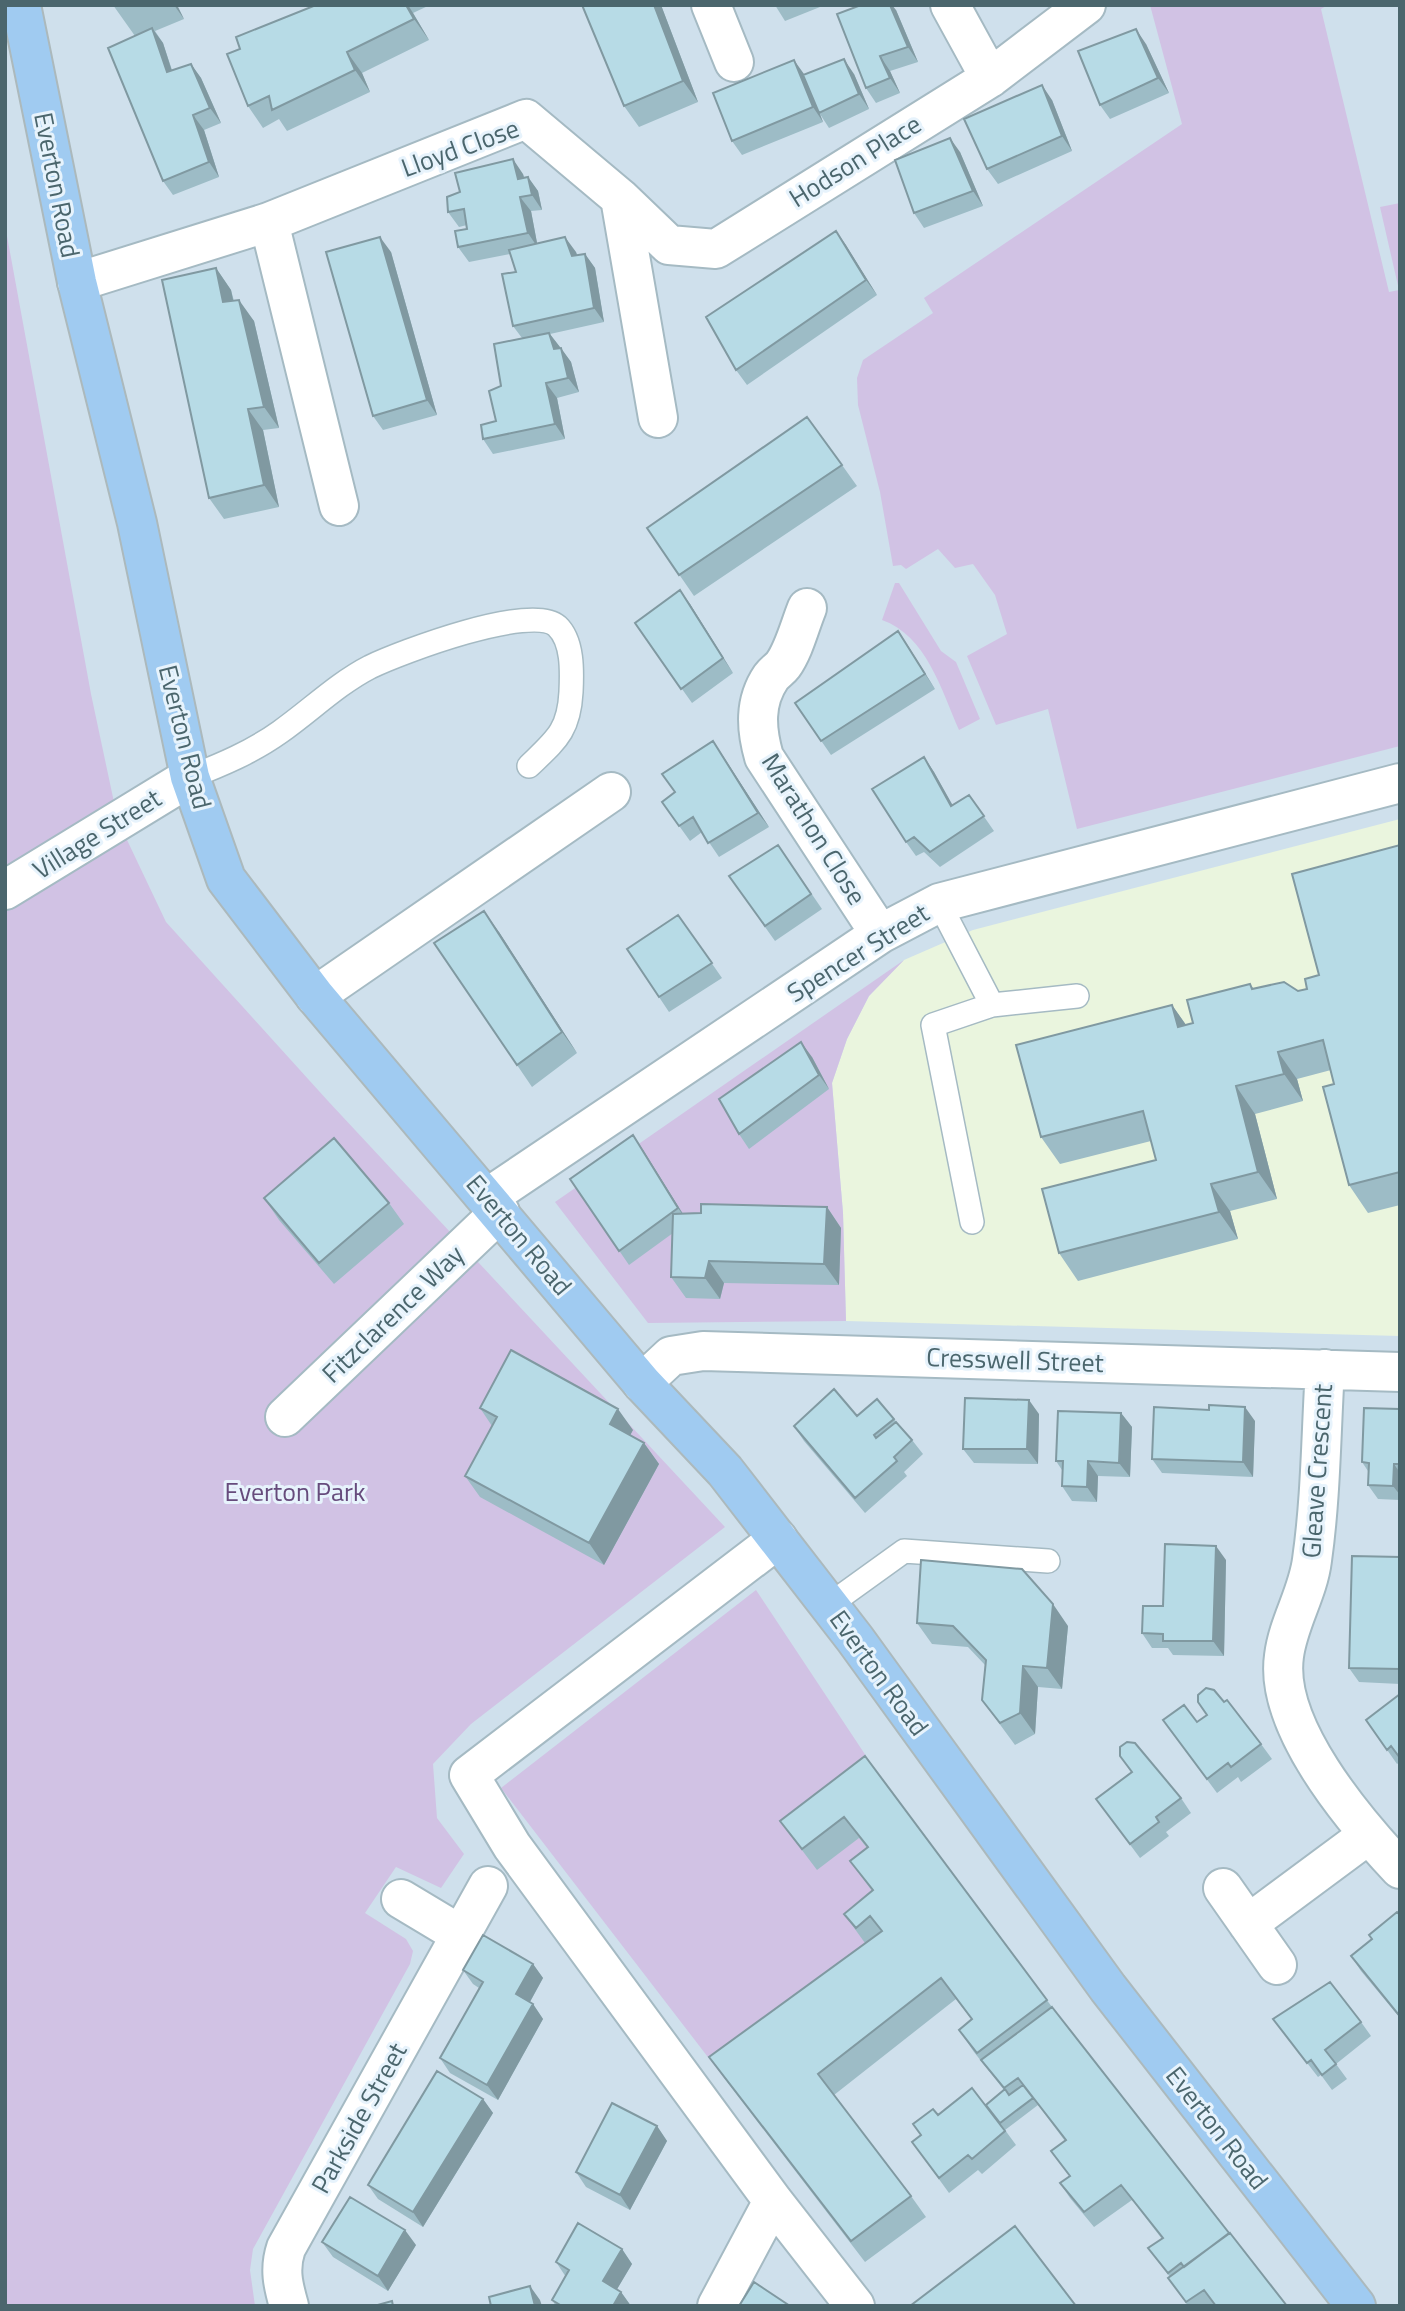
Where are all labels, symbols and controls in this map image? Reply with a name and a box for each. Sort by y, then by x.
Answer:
street label: Hodson Place [781,105,928,217]
street label: Lloyd Close [395,108,524,187]
street label: Everton Road [24,109,91,261]
street label: Everton Road [149,661,222,813]
street label: Marathon Close [752,745,877,912]
street label: Village Street [25,779,169,889]
street label: Spencer Street [779,893,936,1012]
street label: Everton Road [457,1166,582,1304]
street label: Fitzclarence Way [313,1236,473,1392]
street label: Cresswell Street [926,1337,1104,1382]
street label: Gleave Crescent [1291,1383,1342,1559]
park label: Everton Park [225,1472,365,1511]
street label: Everton Road [820,1602,938,1744]
street label: Parkside Street [301,2035,416,2200]
street label: Everton Road [1157,2058,1278,2198]

